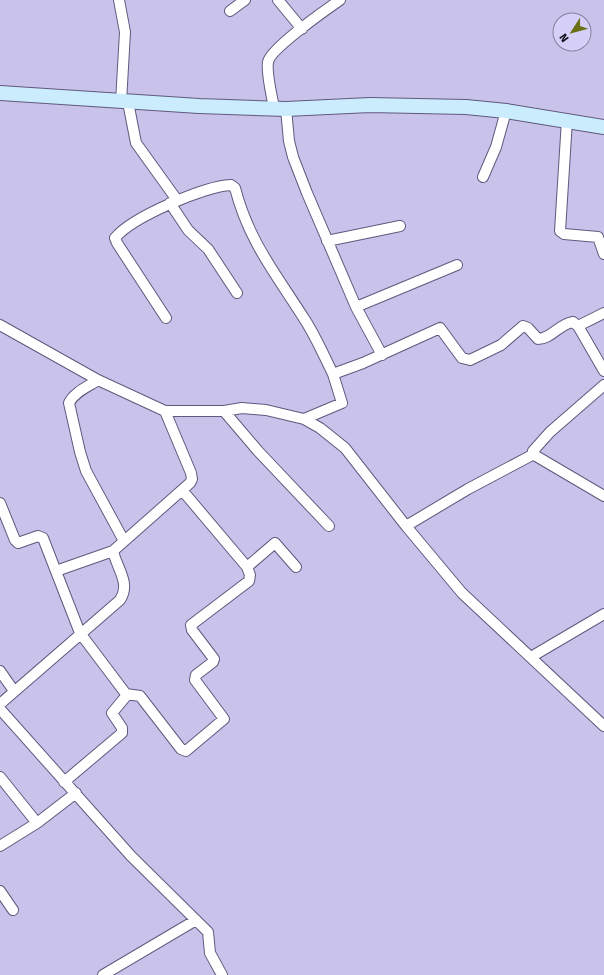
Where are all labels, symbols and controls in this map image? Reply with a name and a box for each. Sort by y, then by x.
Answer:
north arrow [552,12,592,52]
text: N [557,31,572,44]

